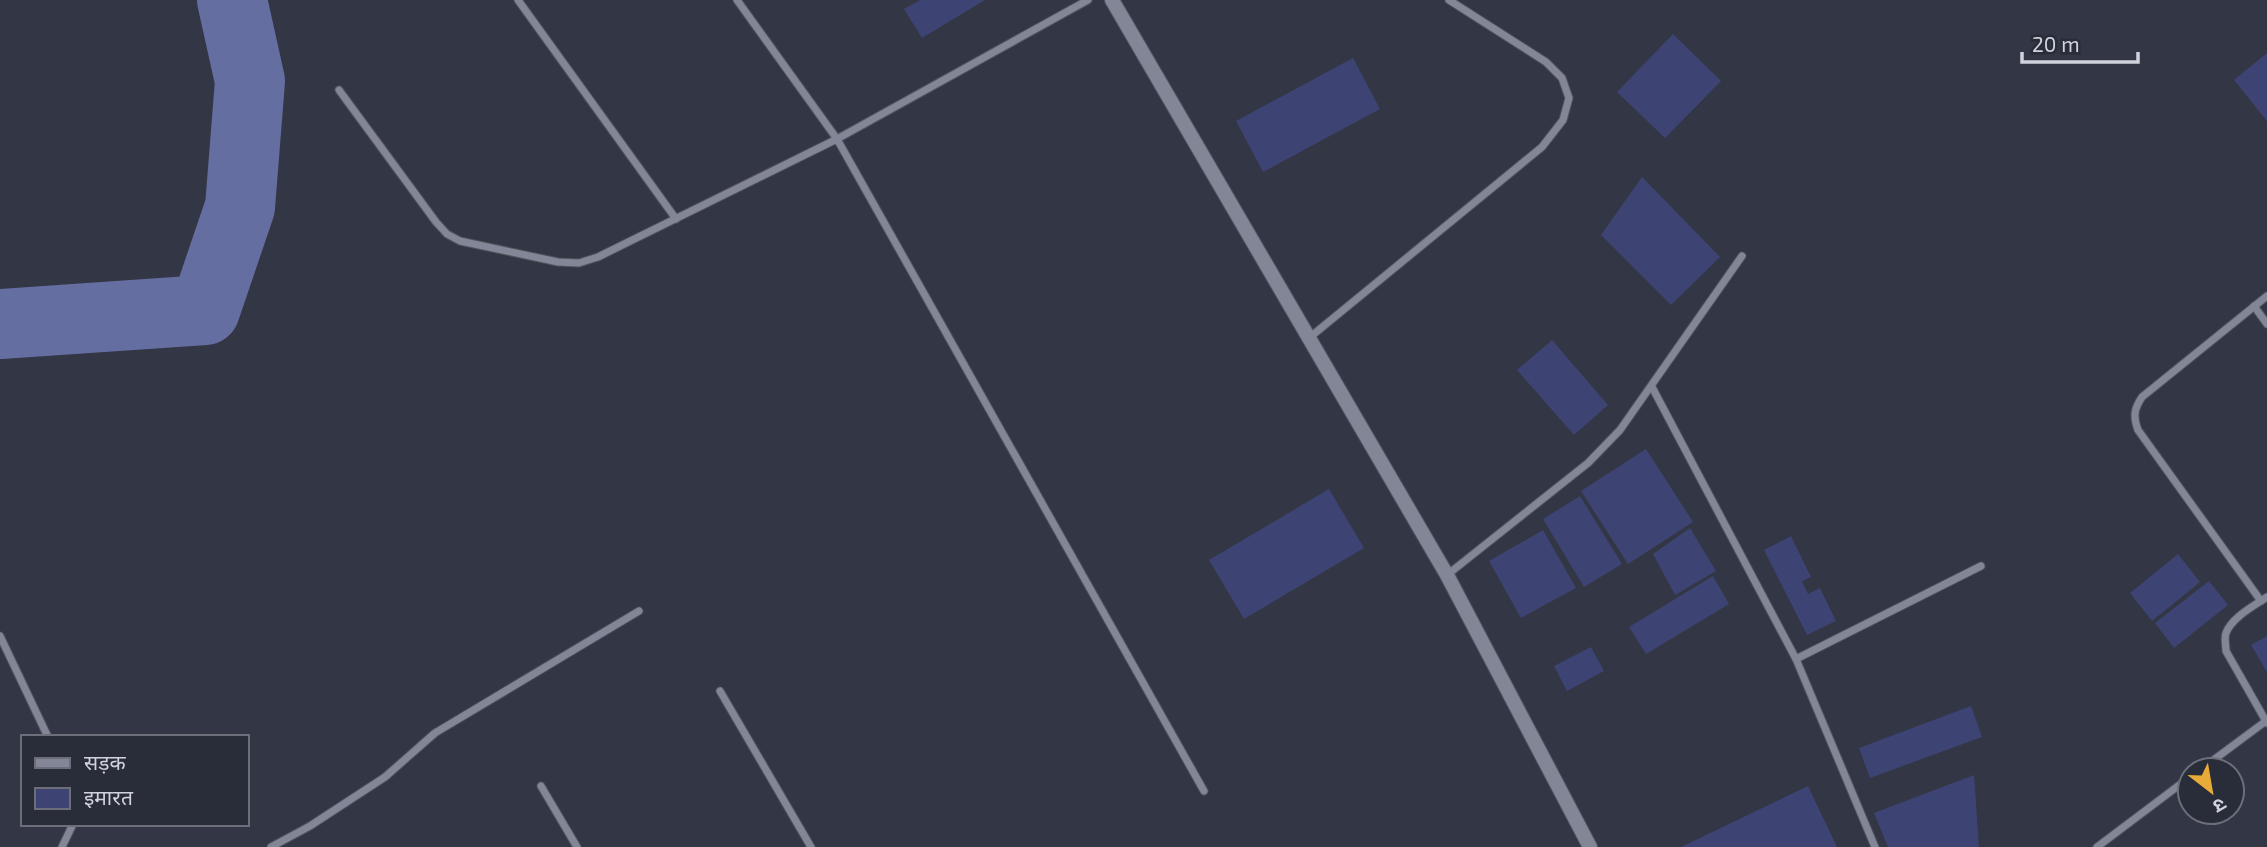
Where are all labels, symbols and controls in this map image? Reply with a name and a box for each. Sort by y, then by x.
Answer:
scale bar [2022,21,2138,65]
text: 20 m [2032,31,2080,56]
legend [21,735,248,826]
text: सड़क [84,749,126,774]
north arrow [2176,756,2246,826]
text: इमारत [84,784,134,809]
text: उ [2209,793,2231,819]

